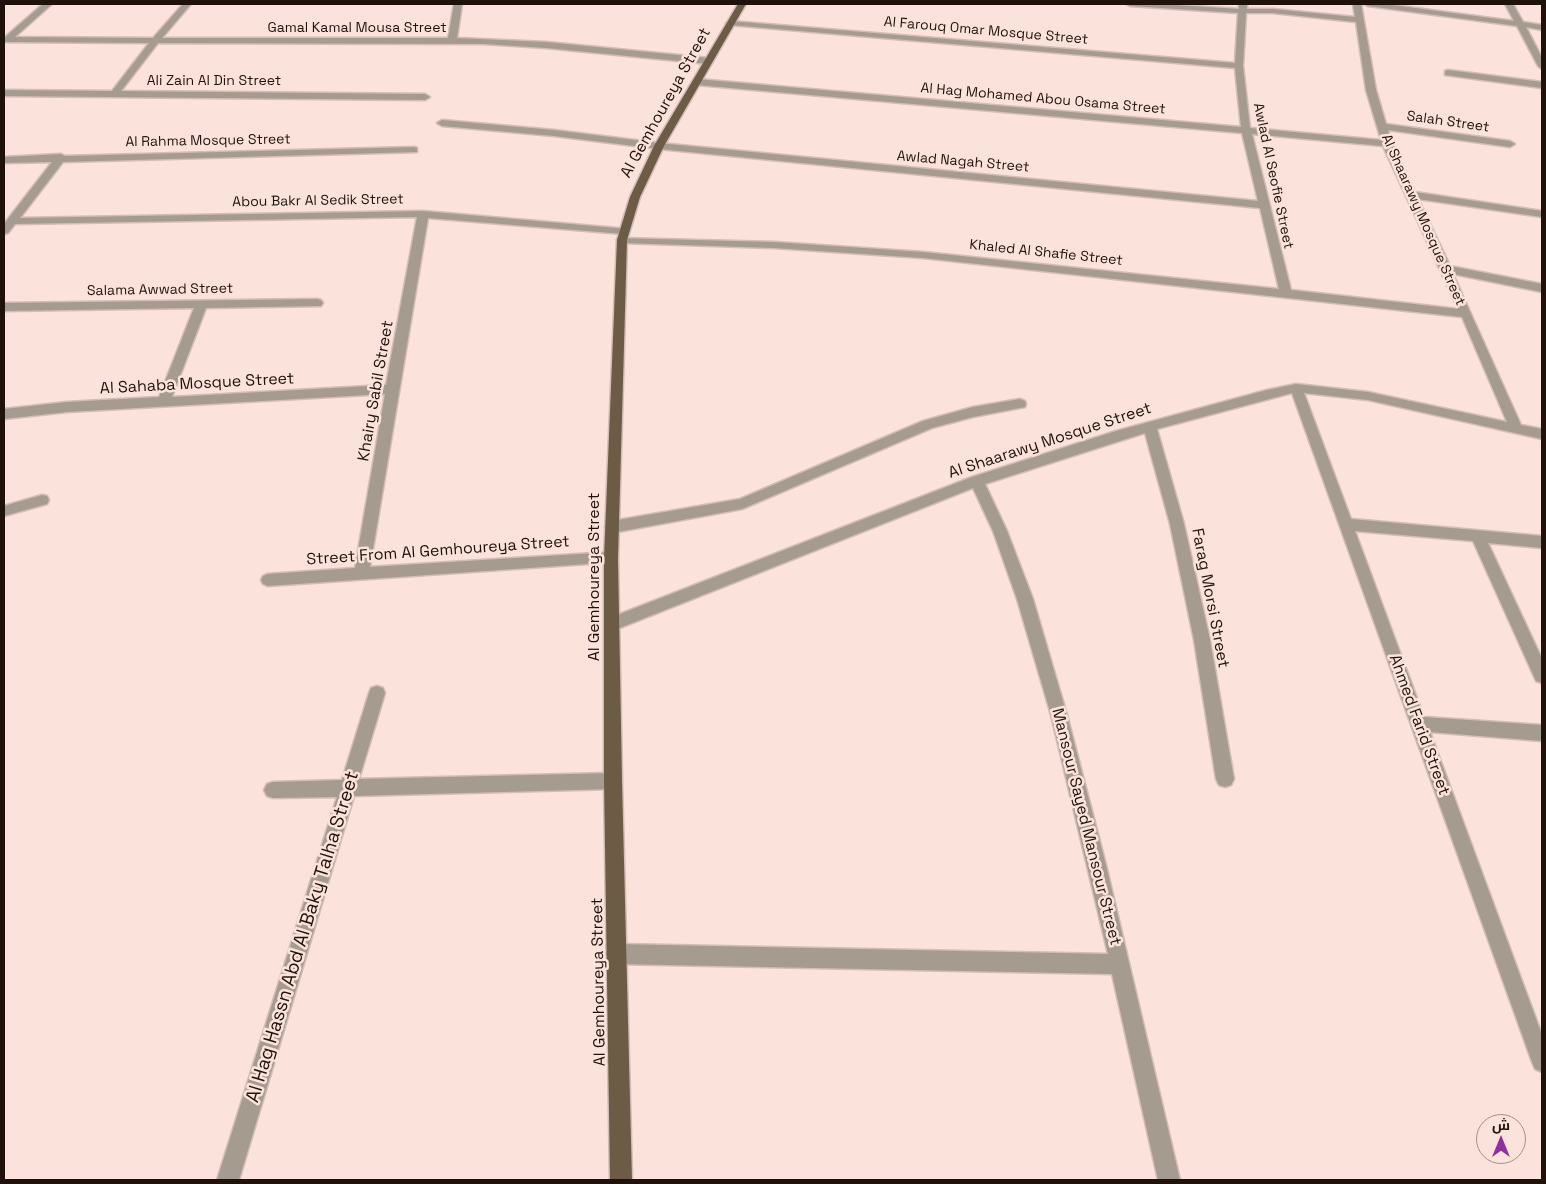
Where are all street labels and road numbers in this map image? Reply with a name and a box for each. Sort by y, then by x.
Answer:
street label: Al Farouq Omar Mosque Street [883,14,1089,48]
street label: Gamal Kamal Mousa Street [267,20,447,36]
street label: Al Gemhoureya Street [617,25,715,181]
street label: Ali Zain Al Din Street [147,73,281,89]
street label: Al Hag Mohamed Abou Osama Street [920,80,1166,118]
street label: Awlad Al Seofie Street [1249,101,1297,251]
street label: Salah Street [1406,108,1490,136]
street label: Al Rahma Mosque Street [125,131,291,151]
street label: Al Shaarawy Mosque Street [1378,132,1468,308]
street label: Awlad Nagah Street [896,148,1030,176]
street label: Abou Bakr Al Sedik Street [232,191,404,211]
street label: Khaled Al Shafie Street [969,237,1123,269]
street label: Salama Awwad Street [87,280,233,300]
street label: Khairy Sabil Street [354,319,398,463]
street label: Al Sahaba Mosque Street [99,369,295,399]
street label: Al Shaarawy Mosque Street [946,399,1154,483]
street label: Al Gemhoureya Street [585,493,605,661]
street label: Farag Morsi Street [1187,527,1233,669]
street label: Street From Al Gemhoureya Street [306,532,570,570]
street label: Ahmed Farid Street [1385,652,1453,798]
street label: Mansour Sayed Mansour Street [1047,706,1125,948]
street label: Al Hag Hassn Abd Al Baky Talha Street [242,769,364,1105]
street label: Al Gemhoureya Street [588,898,610,1066]

